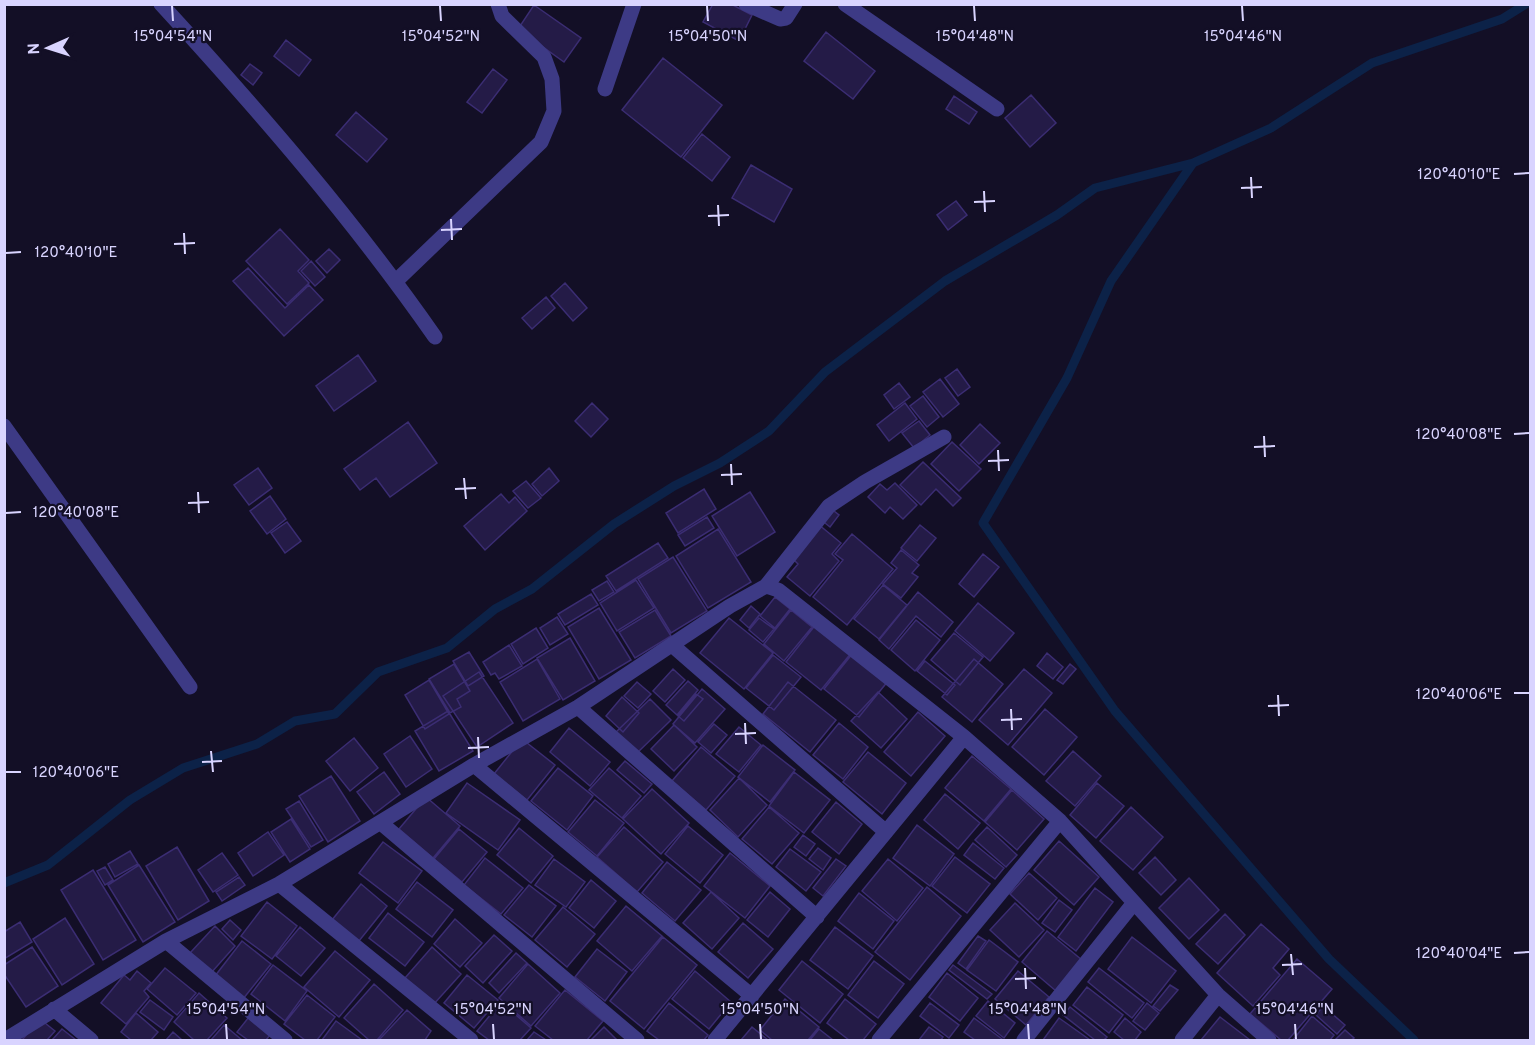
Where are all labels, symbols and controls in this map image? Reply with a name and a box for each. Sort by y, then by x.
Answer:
north arrow [18,18,78,78]
text: 15°04'54"N [134,28,212,47]
text: 15°04'52"N [402,28,480,47]
text: 15°04'50"N [669,28,747,47]
text: 15°04'48"N [936,28,1014,47]
text: 15°04'46"N [1204,28,1282,47]
text: N [25,42,45,55]
text: 120°40'10"E [1418,166,1500,185]
text: 120°40'10"E [35,244,117,263]
text: 120°40'08"E [1416,426,1502,445]
text: 120°40'08"E [33,504,119,523]
text: 120°40'06"E [1416,686,1502,705]
text: 120°40'06"E [33,764,119,783]
text: 120°40'04"E [1416,945,1502,964]
text: 15°04'54"N [187,1001,265,1020]
text: 15°04'52"N [454,1001,532,1020]
text: 15°04'50"N [721,1001,799,1020]
text: 15°04'48"N [989,1001,1067,1020]
text: 15°04'46"N [1256,1001,1334,1020]

